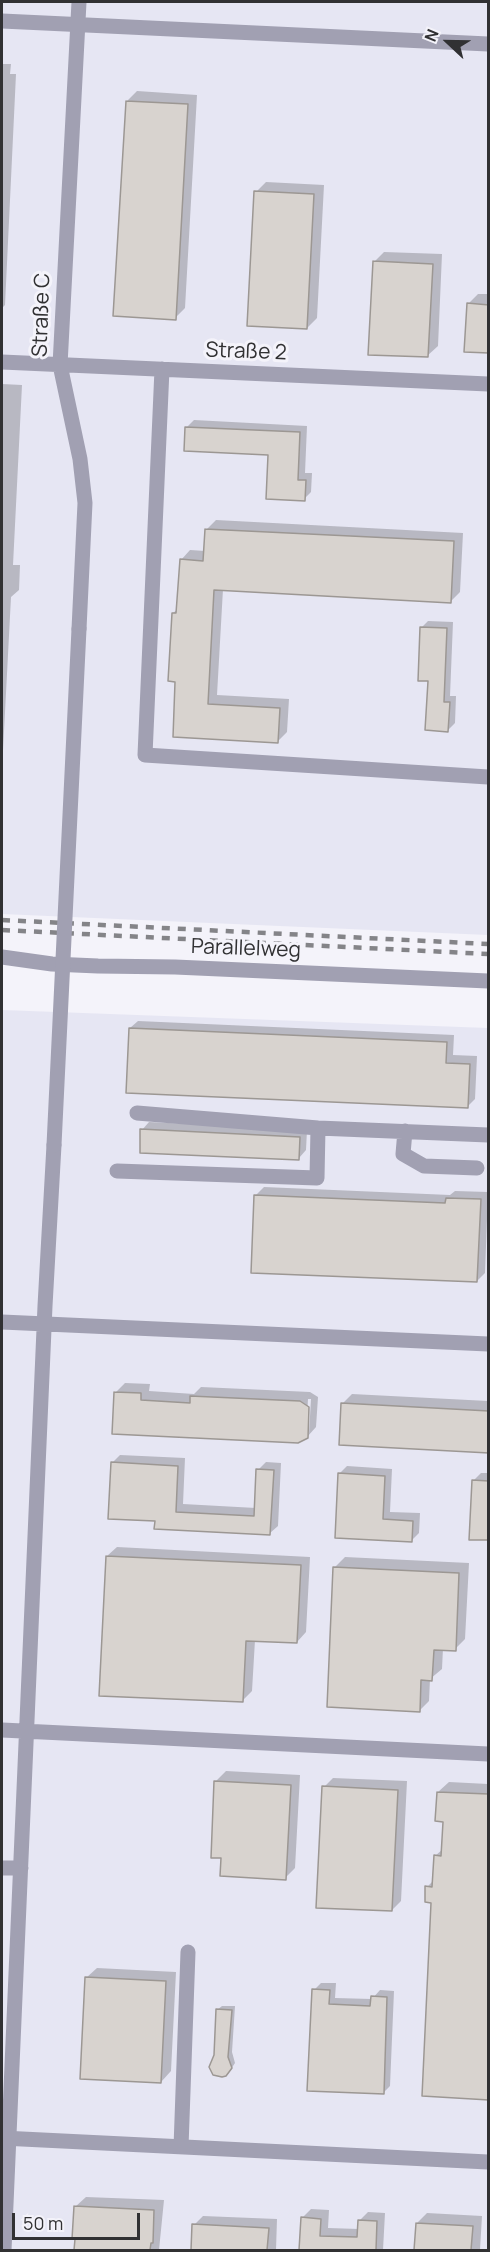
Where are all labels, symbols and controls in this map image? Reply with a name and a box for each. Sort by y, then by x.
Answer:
north arrow [418,12,478,72]
text: N [419,26,444,45]
street label: Straße C [28,272,56,358]
street label: Straße 2 [205,338,287,366]
street label: Parallelweg [191,934,301,964]
scale bar [15,2201,142,2239]
text: 50 m [23,2211,63,2235]

